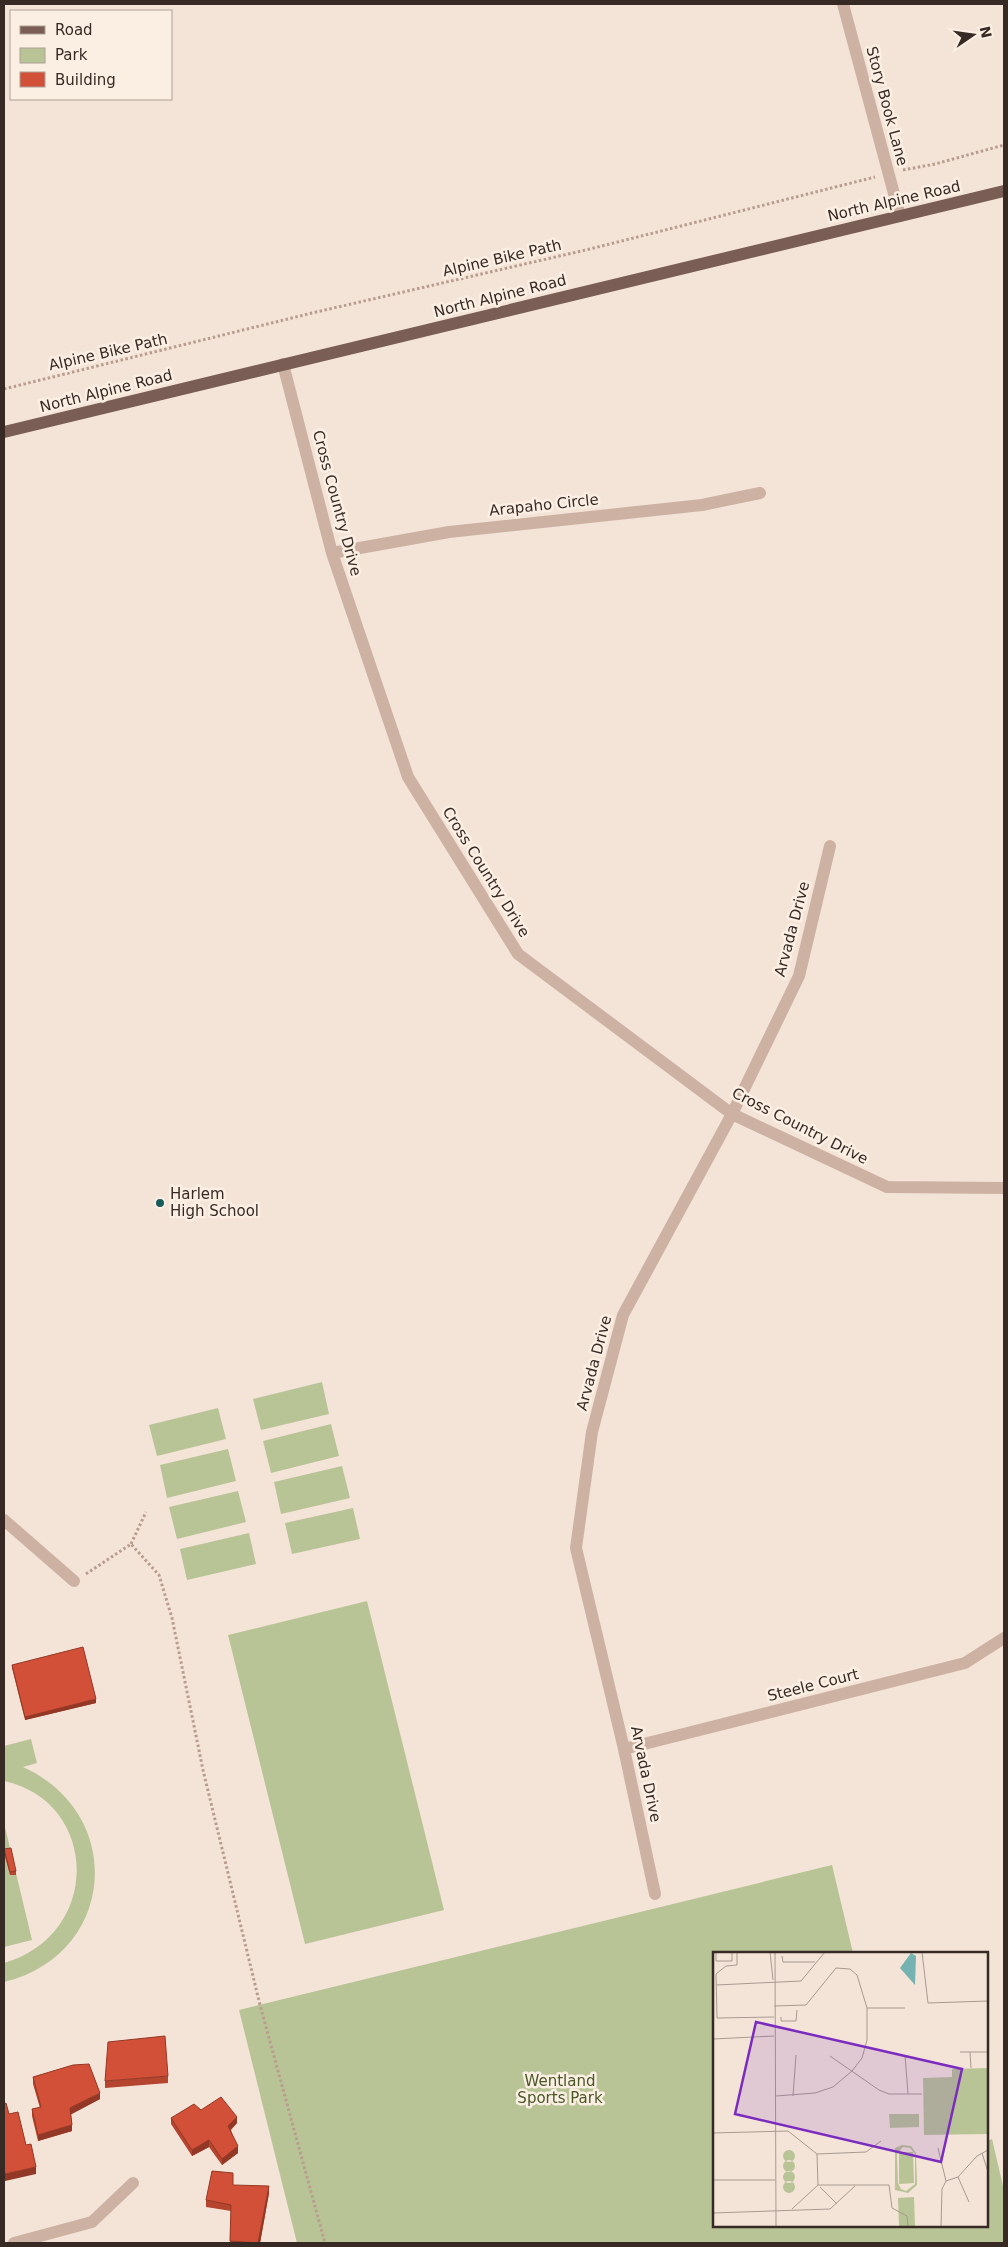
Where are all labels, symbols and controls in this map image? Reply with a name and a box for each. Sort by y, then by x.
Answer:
legend [10,10,172,100]
north arrow [948,10,998,60]
text: Road [55,21,93,39]
text: N [977,25,995,40]
street label: Story Book Lane [862,44,912,168]
text: Park [55,46,88,64]
text: Building [55,71,116,89]
street label: North Alpine Road [826,177,962,225]
street label: Alpine Bike Path [441,236,563,280]
street label: North Alpine Road [432,271,568,321]
street label: Alpine Bike Path [47,330,169,374]
street label: North Alpine Road [38,366,174,416]
street label: Cross Country Drive [309,428,365,578]
street label: Arapaho Circle [488,490,600,520]
street label: Cross Country Drive [439,804,533,940]
street label: Arvada Drive [771,879,813,979]
street label: Cross Country Drive [729,1084,871,1168]
place label: Harlem High School [170,1185,259,1220]
marker: Harlem High School [154,1197,166,1209]
street label: Arvada Drive [573,1313,615,1413]
street label: Steele Court [766,1665,861,1705]
street label: Arvada Drive [627,1724,665,1824]
inset map [713,1952,988,2227]
park label: Wentland Sports Park [517,2072,603,2107]

